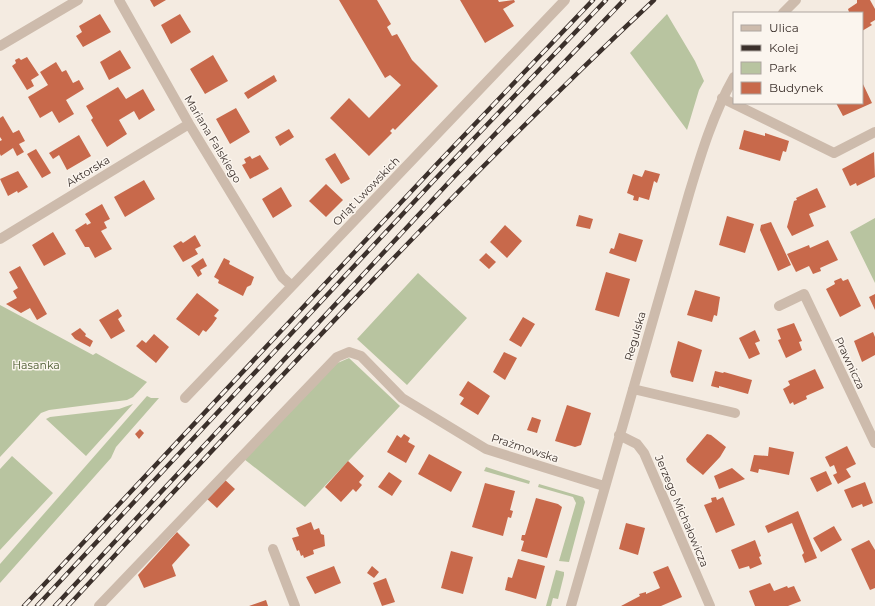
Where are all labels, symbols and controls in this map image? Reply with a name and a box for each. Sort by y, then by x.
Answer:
legend [733,12,863,104]
text: Ulica [769,20,799,35]
text: Kolej [769,40,798,55]
text: Park [769,60,797,75]
text: Budynek [769,80,824,95]
street label: Mariana Falskiego [181,93,245,185]
street label: Aktorska [64,153,112,189]
street label: Orląt Lwowskich [329,154,403,228]
street label: Regulska [621,310,649,362]
street label: Prawnicza [832,335,868,391]
park label: Hasanka [12,358,60,372]
street label: Prażmowska [490,431,560,465]
street label: Jerzego Michałowicza [652,452,712,569]

